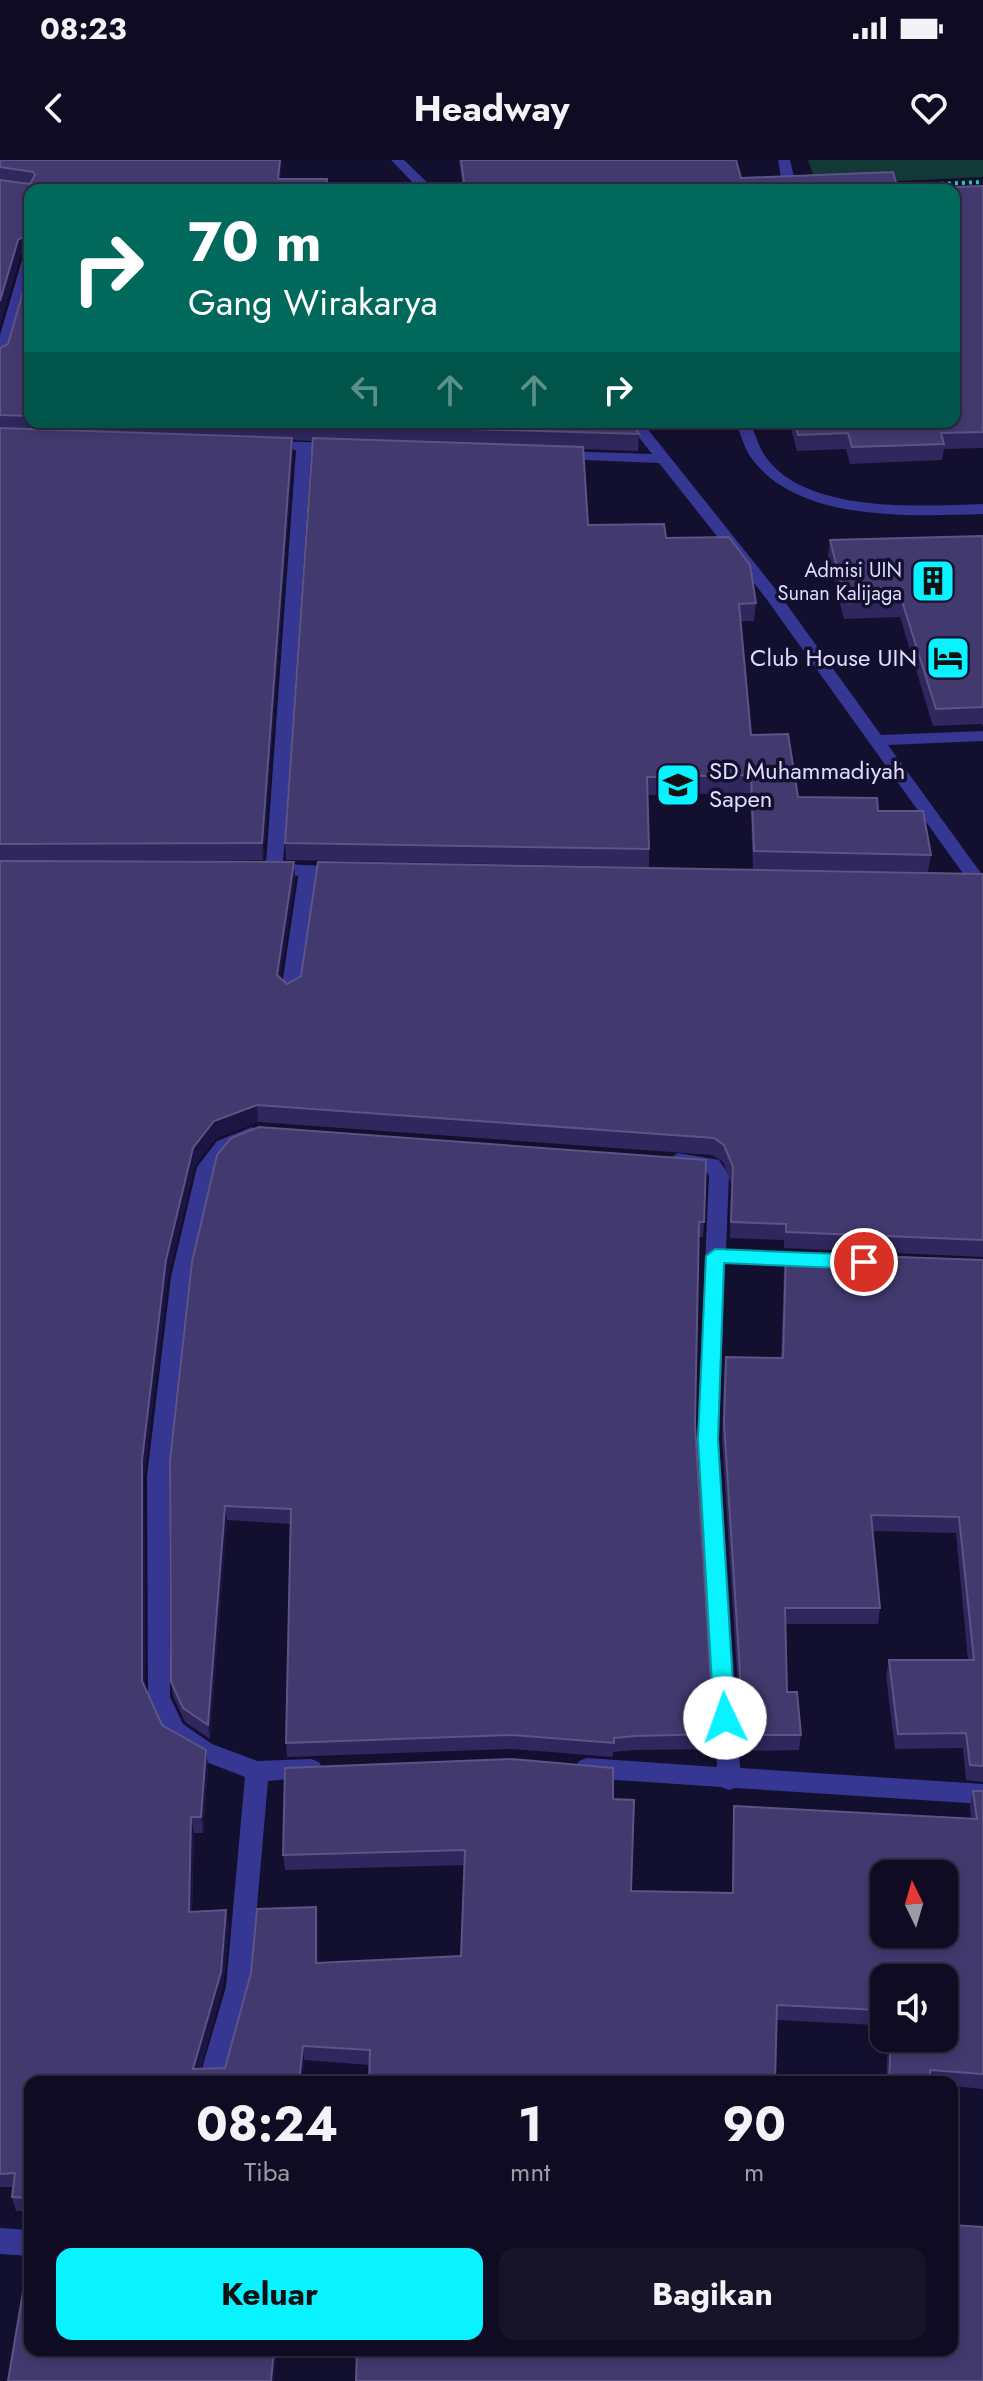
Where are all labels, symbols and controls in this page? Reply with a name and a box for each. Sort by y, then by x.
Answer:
text: 08:23 [40,7,127,50]
text: Headway [414,82,569,134]
icon: back [32,86,76,130]
icon: heart [907,86,951,130]
text: 70 m [188,201,322,282]
icon: right [56,216,160,320]
text: Gang Wirakarya [188,276,438,328]
icon: left [344,368,388,412]
icon: ahead [428,368,472,412]
icon: ahead [512,368,556,412]
icon: right [596,368,640,412]
place label: Admisi UIN Sunan Kalijaga [778,556,902,608]
building icon: Admisi UIN Sunan Kalijaga [909,557,957,605]
hotel icon: Club House UIN [924,634,972,682]
place label: Club House UIN [750,640,917,675]
place label: SD Muhammadiyah Sapen [709,753,905,816]
school or university icon: SD Muhammadiyah Sapen [654,761,702,809]
pin [830,1228,898,1296]
icon: arrive [842,1240,886,1284]
position arrow [683,1676,767,1760]
north arrow [870,1860,958,1948]
map controls [870,1860,958,2052]
button: sound [870,1964,958,2052]
text: 08:24 [196,2090,338,2159]
text: 1 [518,2090,542,2159]
text: 90 [722,2090,786,2159]
text: Tiba [244,2153,290,2191]
text: mnt [510,2153,550,2191]
text: m [744,2153,764,2191]
button: Keluar [56,2248,483,2340]
button: Bagikan [499,2248,926,2340]

